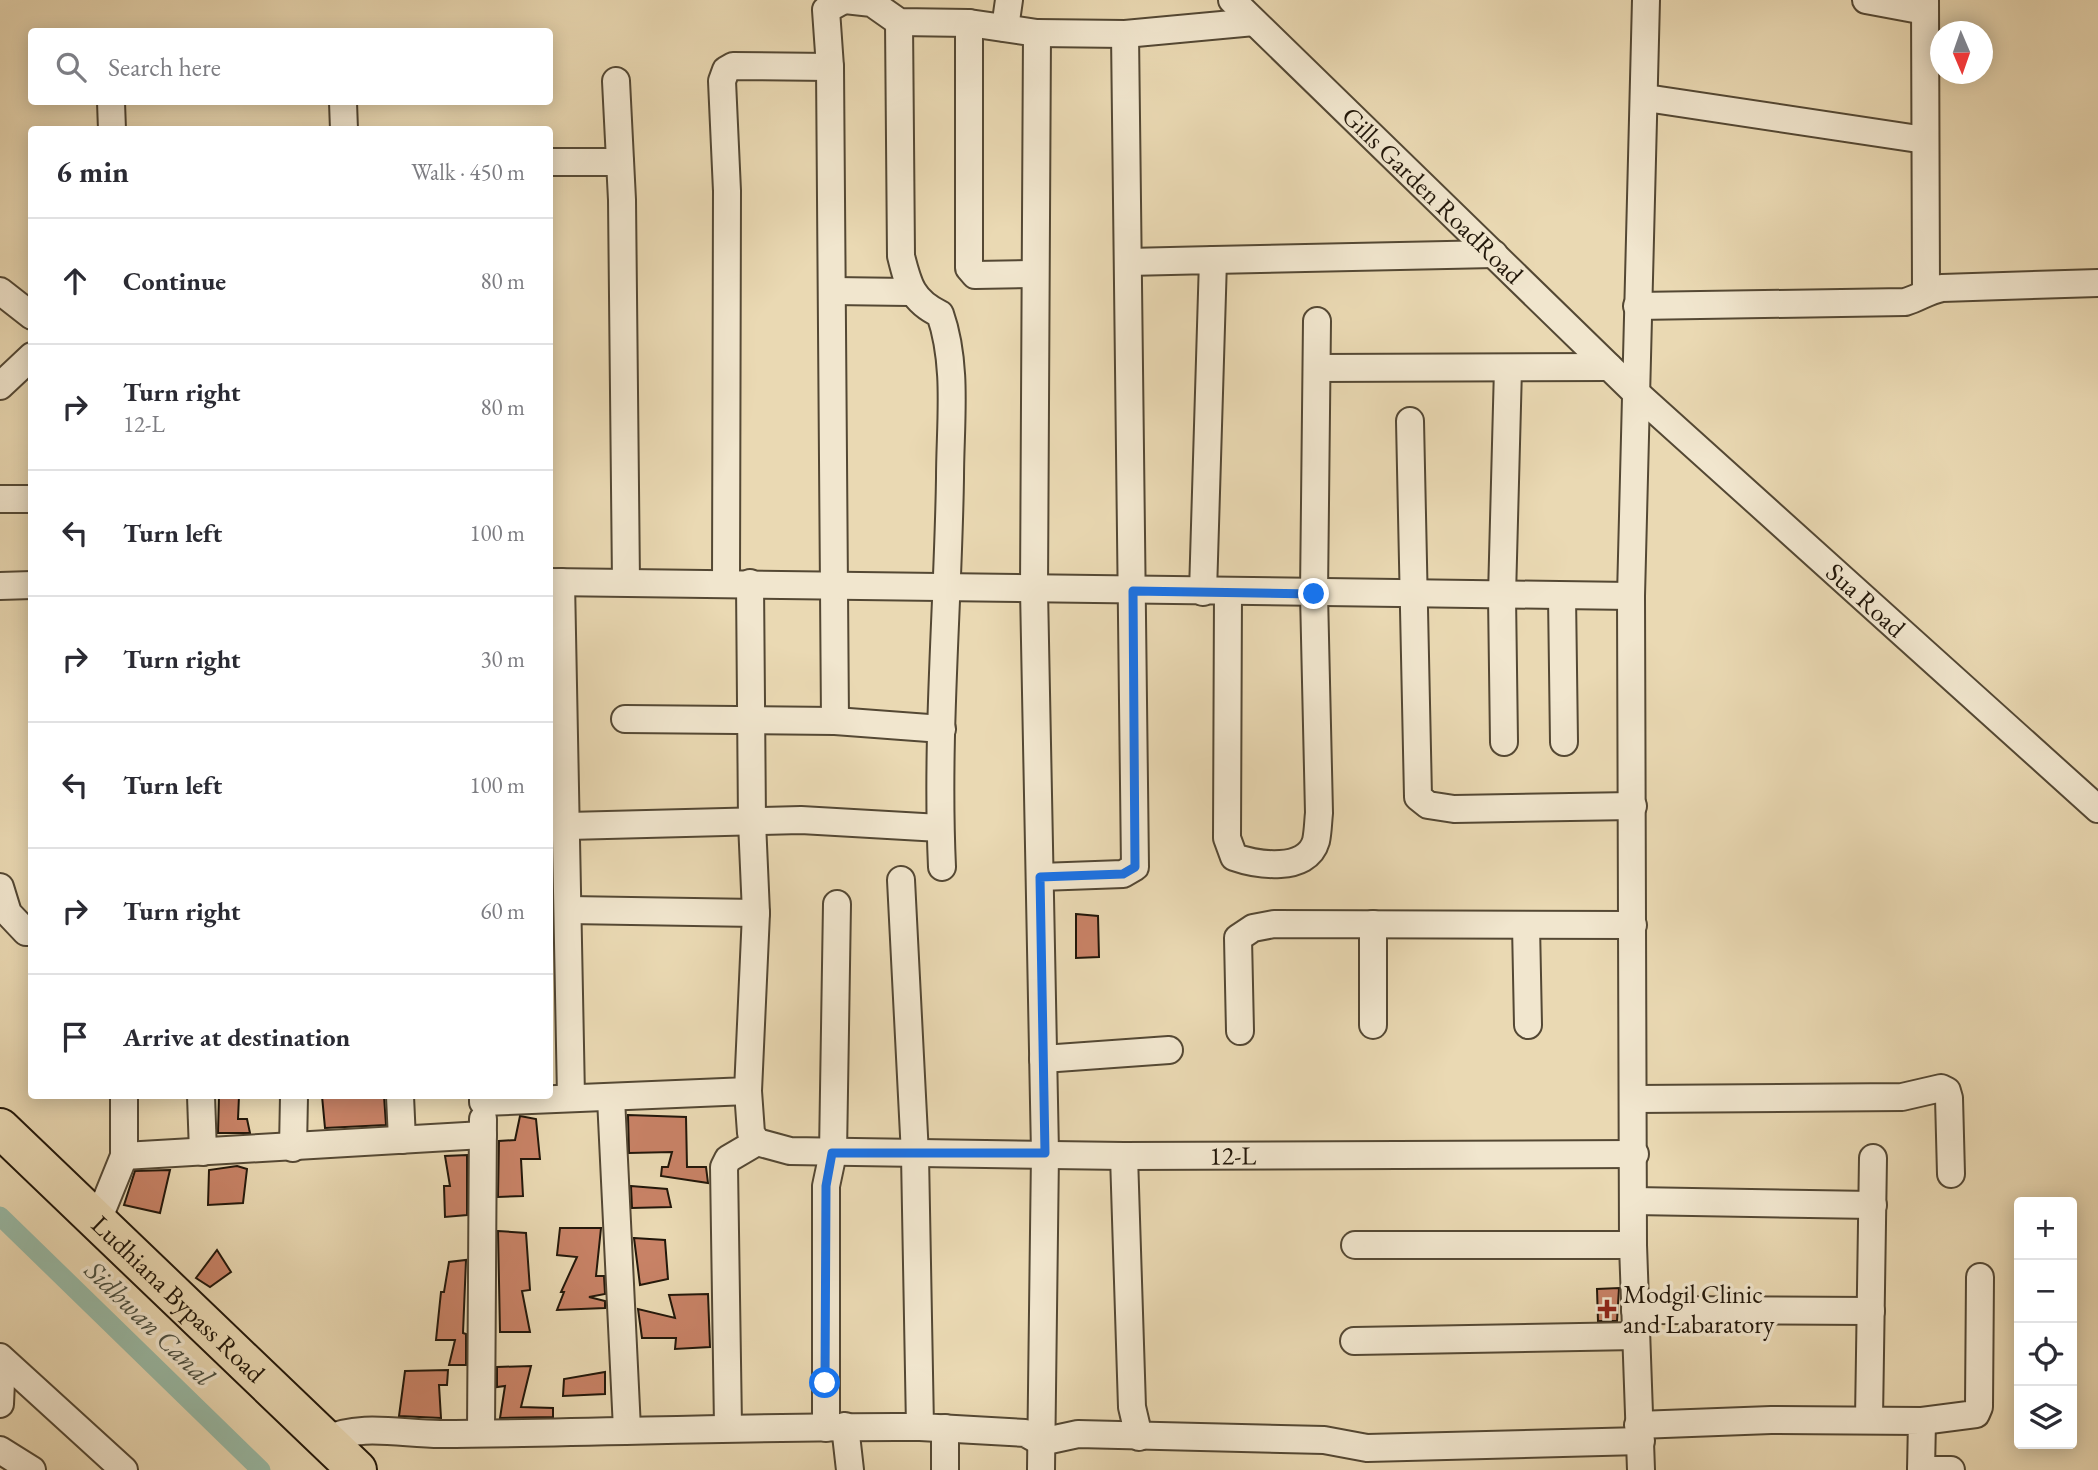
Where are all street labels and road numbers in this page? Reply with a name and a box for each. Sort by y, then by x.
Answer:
street label: Gills Garden RoadRoad [1335,99,1531,292]
street label: Sua Road [1819,555,1914,645]
street label: 12-L [1209,1138,1257,1173]
street label: Ludhiana Bypass Road [84,1208,273,1391]

